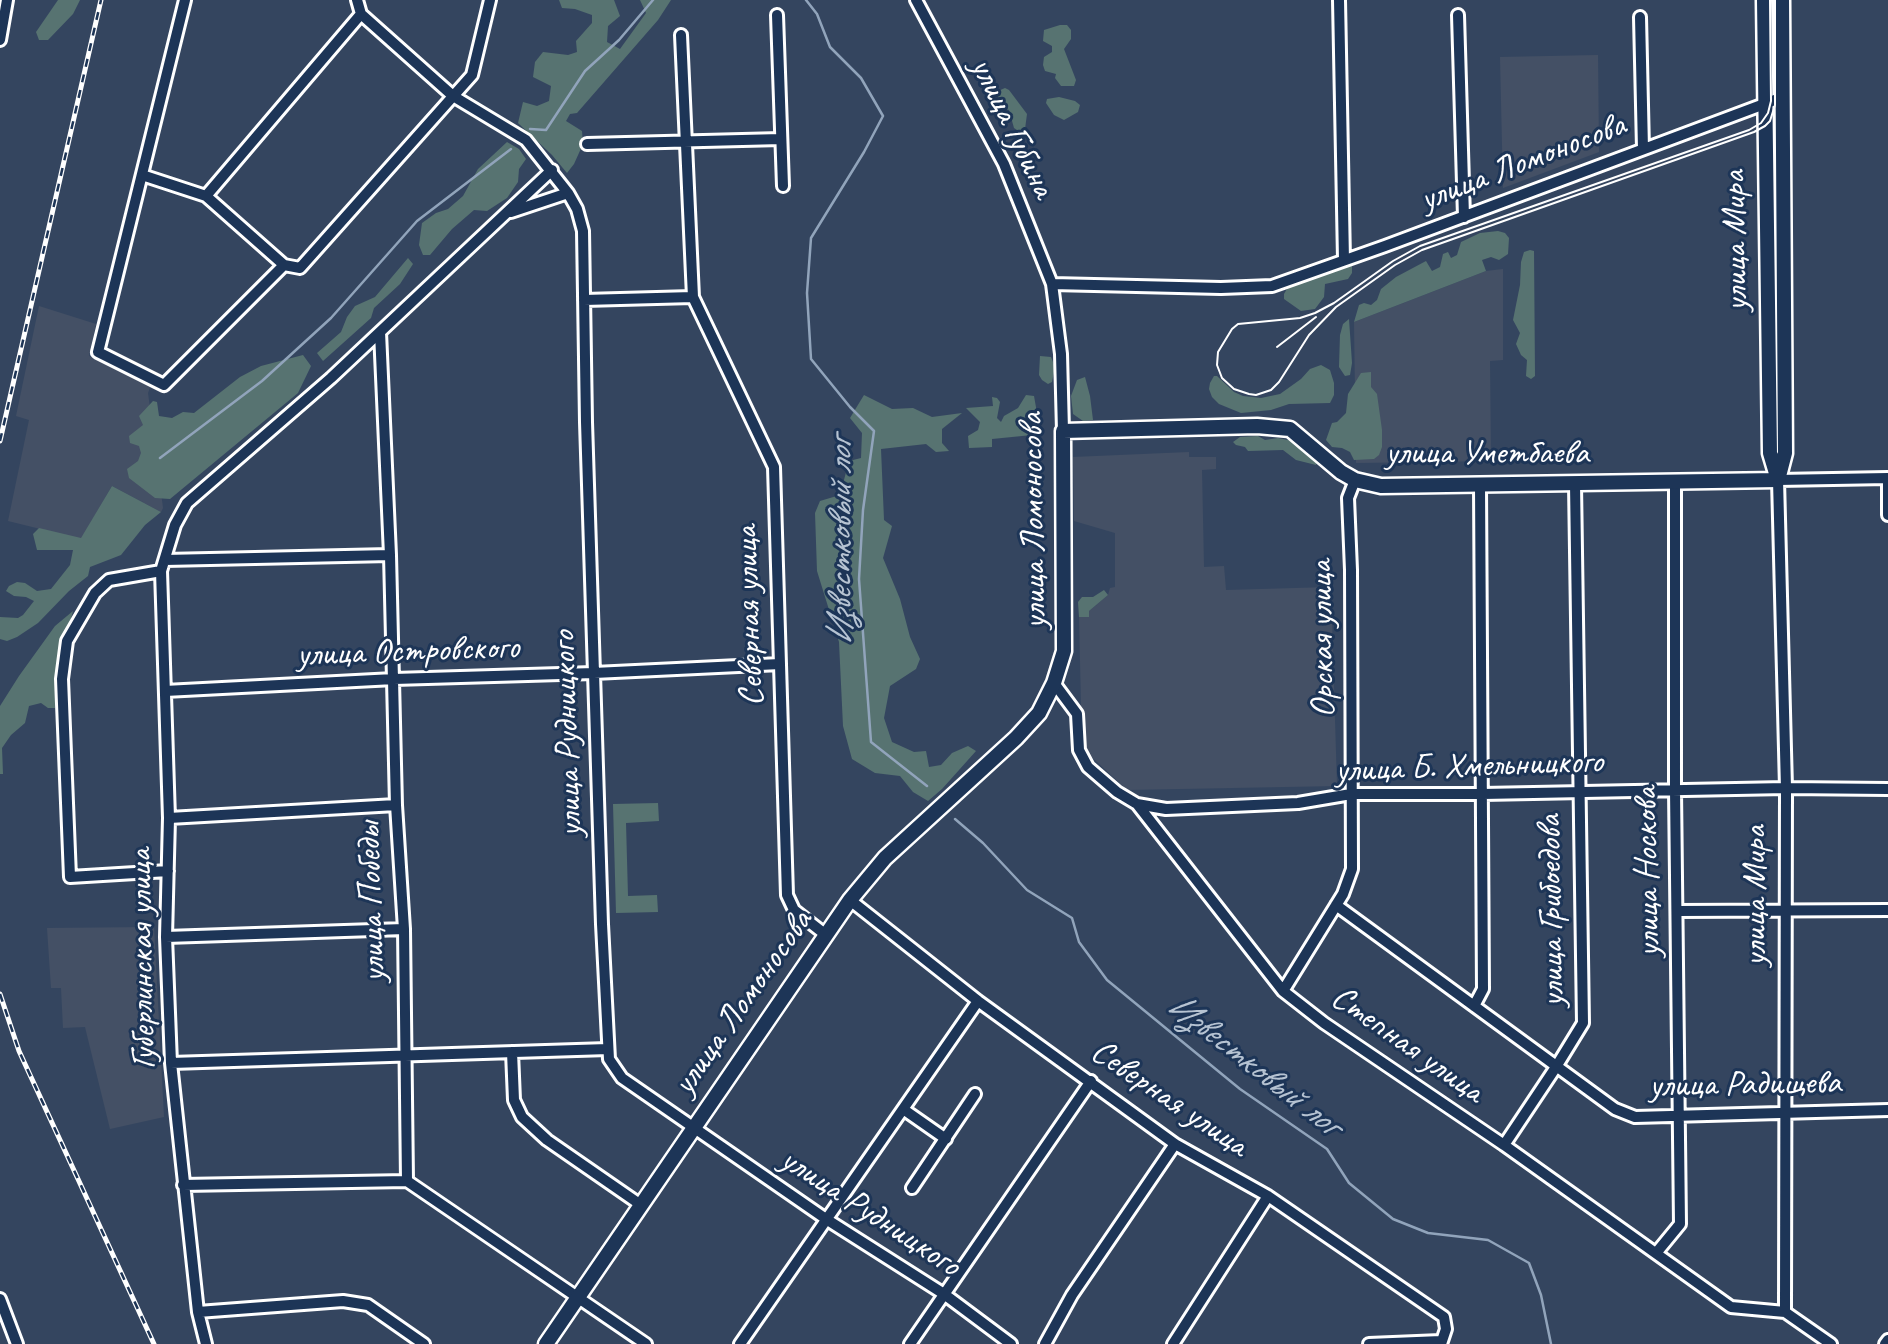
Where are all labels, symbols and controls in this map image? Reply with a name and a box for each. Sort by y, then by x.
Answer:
street label: улица Губина [960,51,1064,205]
street label: улица Ломоносова [1415,105,1631,221]
street label: улица Мира [1714,170,1758,312]
street label: улица Ломоносова [1011,413,1057,629]
street label: улица Уметбаева [1385,433,1589,475]
water label: Известковый лог [819,439,863,645]
street label: Северная улица [726,525,774,707]
street label: Орская улица [1301,560,1345,718]
street label: улица Островского [296,627,520,677]
street label: улица Рудницкого [543,630,593,838]
street label: улица Б. Хмельницкого [1334,741,1604,793]
street label: улица Носкова [1626,786,1670,958]
street label: улица Грибоедова [1529,815,1575,1007]
street label: улица Победы [348,821,396,983]
street label: улица Мира [1735,826,1777,966]
street label: Губерлинская улица [120,848,166,1070]
street label: улица Ломоносова [664,902,822,1104]
street label: Степная улица [1323,977,1491,1113]
water label: Известковый лог [1158,984,1348,1146]
street label: Северная улица [1082,1031,1256,1167]
street label: улица Радищева [1649,1062,1841,1108]
street label: улица Рудницкого [772,1139,968,1287]

